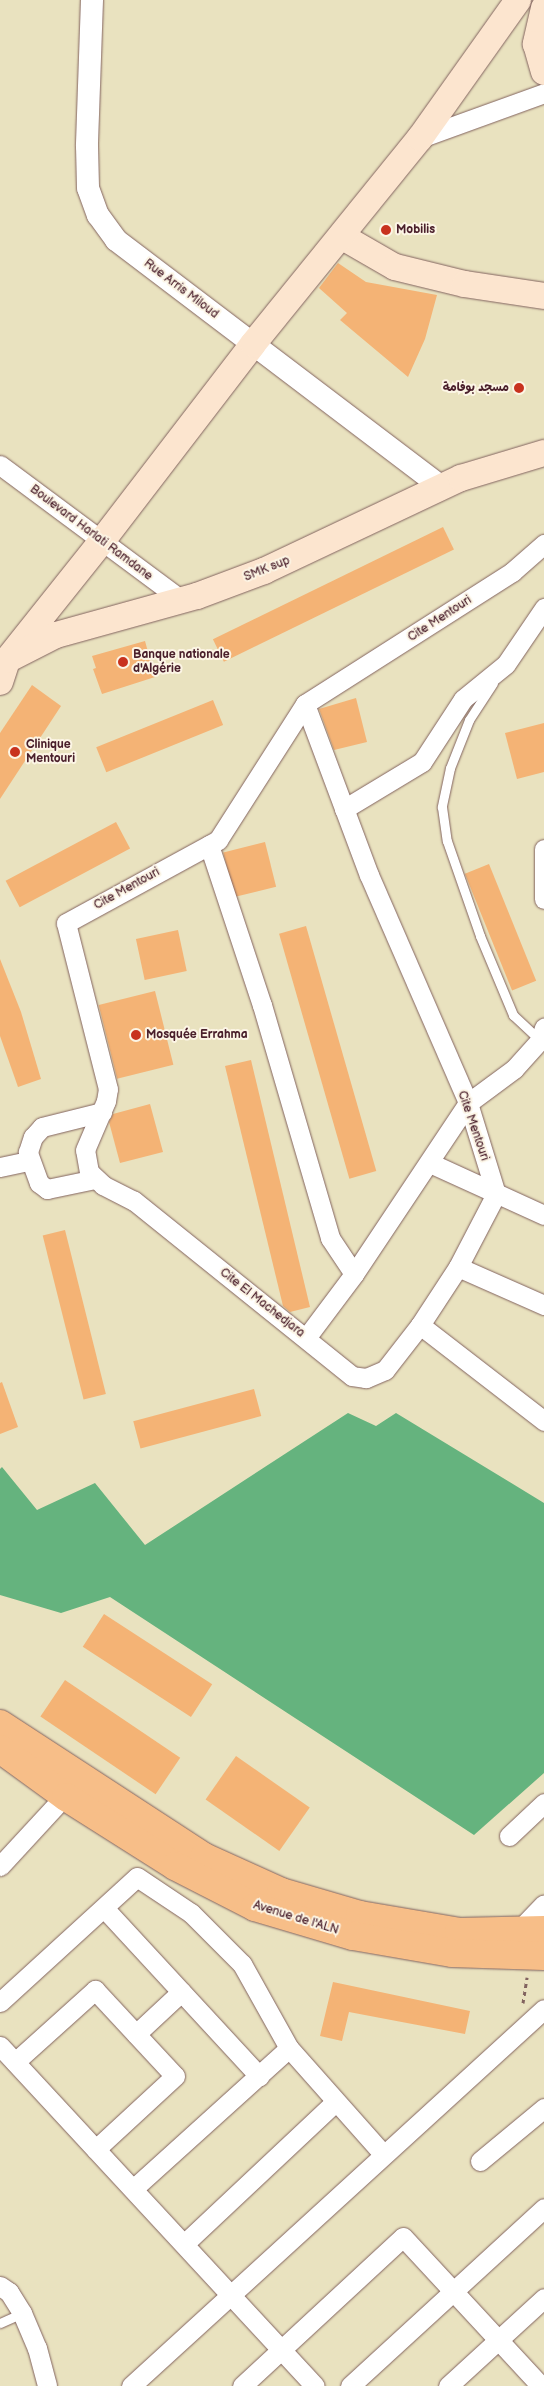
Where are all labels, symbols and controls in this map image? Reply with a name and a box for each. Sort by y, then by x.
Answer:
place label: Mobilis [396,223,435,237]
marker: Mobilis [380,224,392,236]
street label: Rue Arris Miloud [141,256,221,322]
place label: مسجد بوفامة [443,381,509,395]
marker: مسجد بوفامة [513,382,525,394]
street label: Boulevard Harlati Ramdane [27,482,155,584]
street label: SMK sup [242,553,292,585]
street label: Cite Mentouri [405,593,475,645]
place label: Banque nationale d'Algérie [133,648,230,676]
marker: Banque nationale d'Algérie [117,656,129,668]
place label: Clinique Mentouri [26,738,75,766]
marker: Clinique Mentouri [8,745,22,759]
street label: Cite Mentouri [92,865,162,913]
place label: Mosquée Errahma [146,1028,248,1042]
marker: Mosquée Errahma [130,1029,142,1041]
street label: Cite Mentouri [454,1089,492,1163]
street label: Cite El Machedjara [217,1265,307,1341]
street label: Avenue de l'ALN [252,1898,340,1938]

